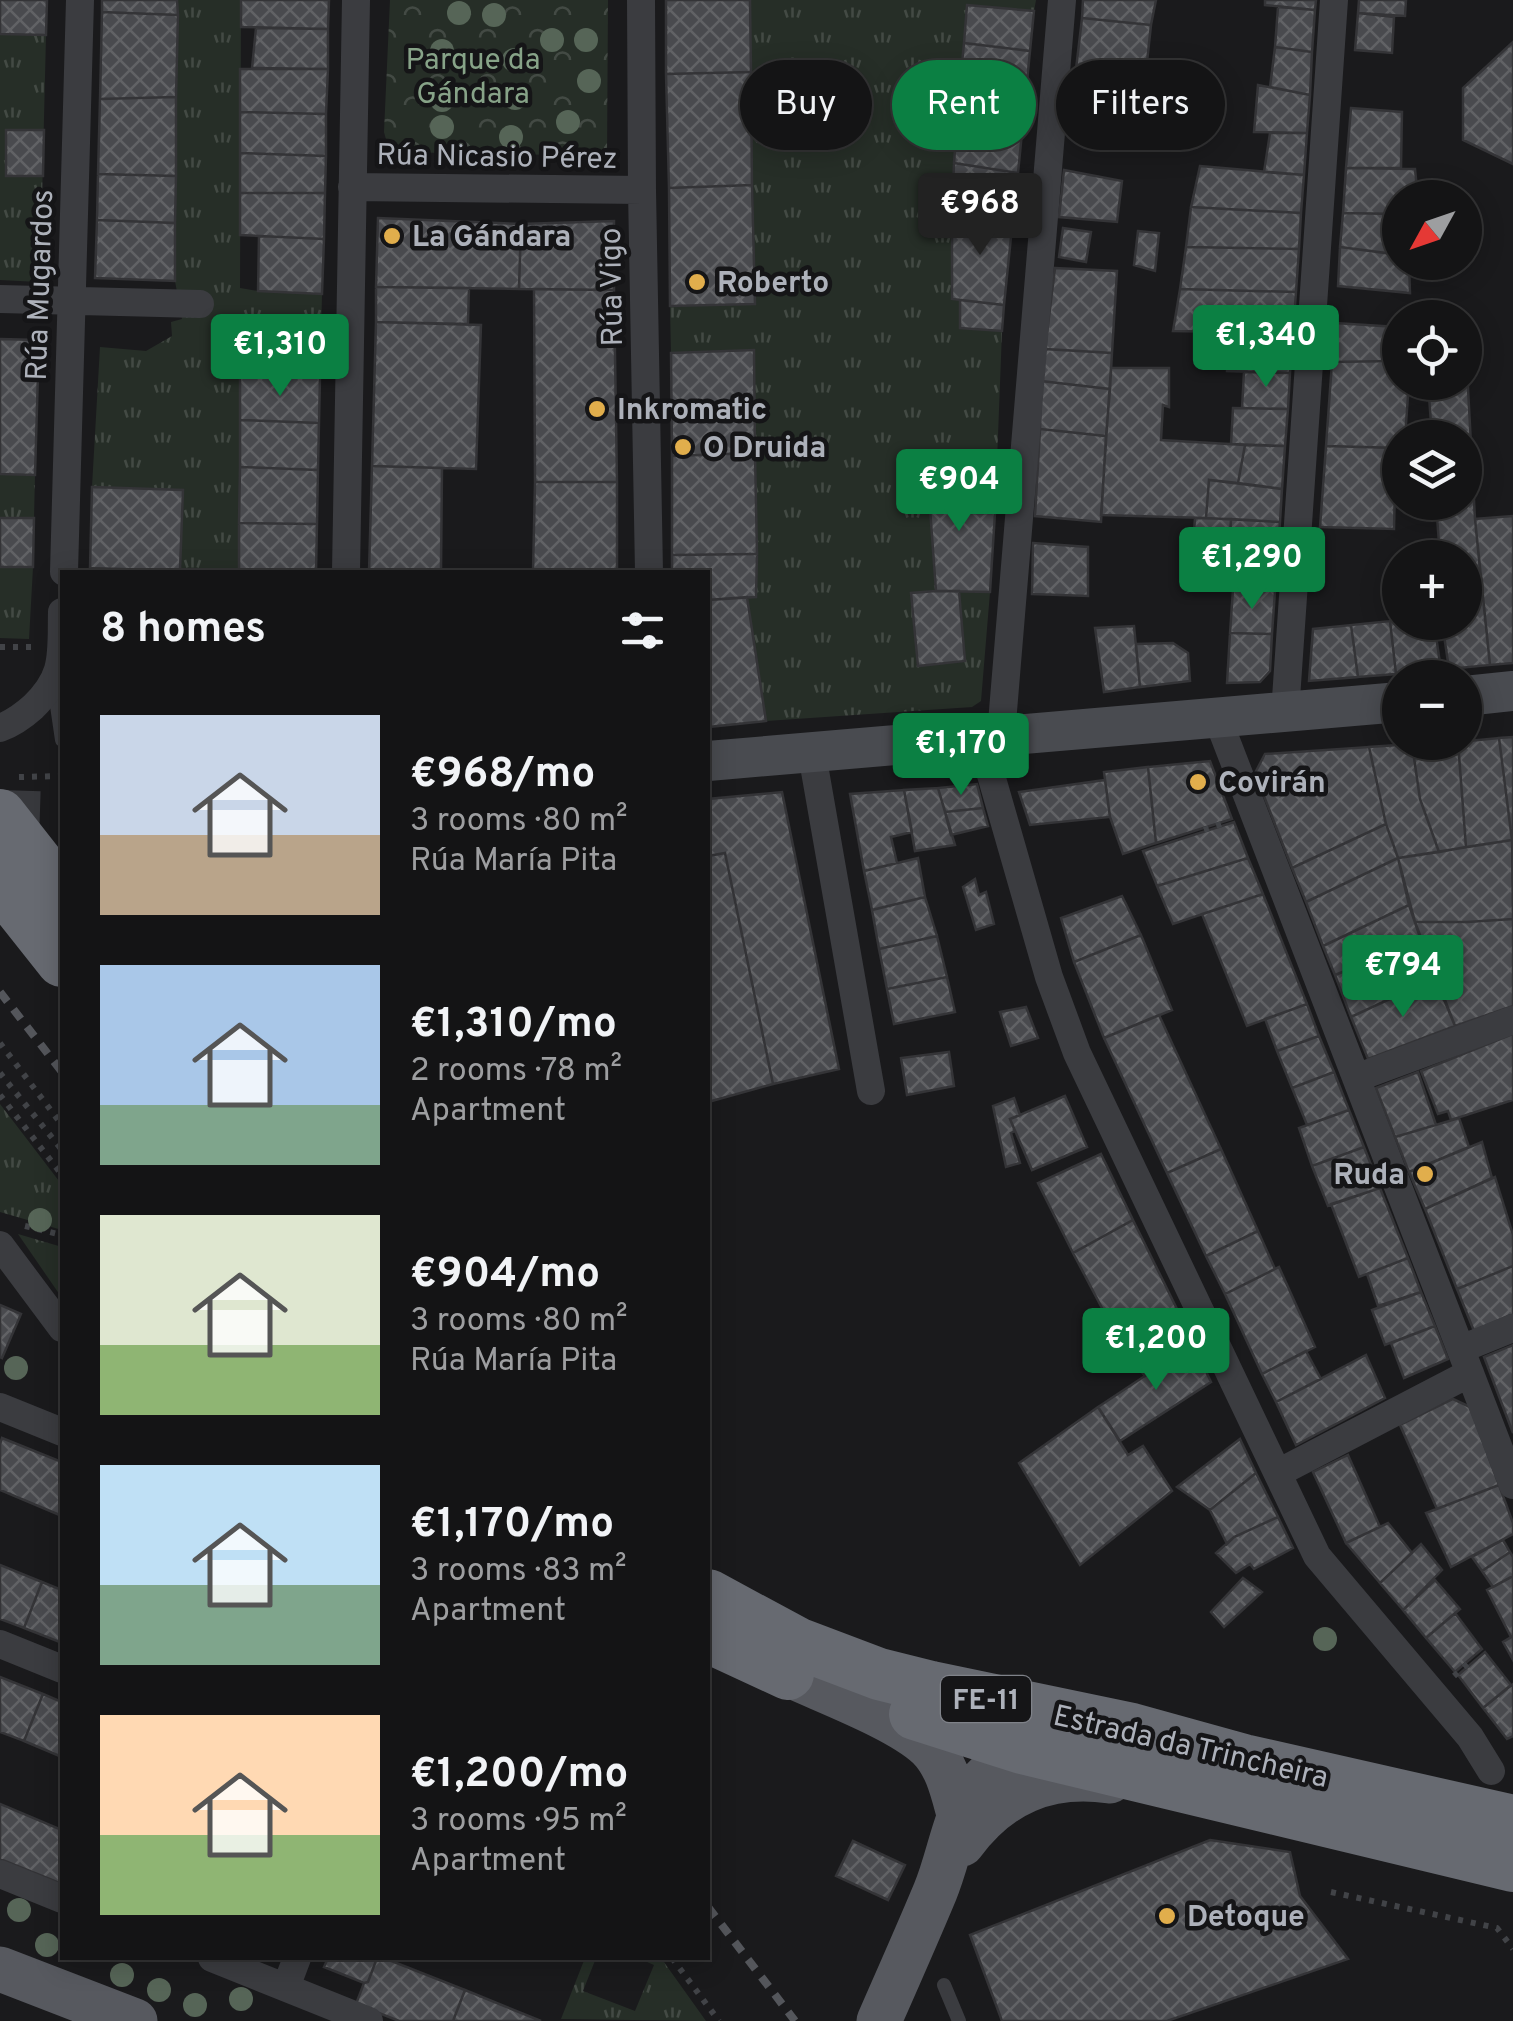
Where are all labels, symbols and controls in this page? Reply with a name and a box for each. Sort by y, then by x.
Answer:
park label: Parque da Gándara [406,43,540,114]
chip: Buy [740,60,872,150]
chip: Rent [892,60,1036,150]
chip: Filters [1056,60,1225,150]
street label: Rúa Nicasio Pérez [376,138,618,179]
pin: €968 [921,173,1039,258]
north arrow [1382,180,1482,280]
map controls [1382,180,1482,760]
text: €968 [940,185,1020,225]
street label: Rúa Mugardos [20,189,63,382]
place label: La Gándara [412,220,571,257]
marker: La Gándara [381,225,403,247]
street label: Rúa Vigo [594,227,633,347]
place label: Roberto [717,266,829,303]
marker: Roberto [686,271,708,293]
button: locate [1382,300,1482,400]
pin: €1,340 [1185,305,1347,390]
pin: €1,310 [199,314,361,399]
text: €1,340 [1215,317,1317,357]
text: €1,310 [233,326,327,366]
place label: Inkromatic [617,393,767,430]
marker: Inkromatic [586,398,608,420]
button: layers [1382,420,1482,520]
place label: O Druida [703,431,826,468]
marker: O Druida [672,436,694,458]
pin: €904 [900,449,1018,534]
text: €904 [918,461,1000,501]
pin: €1,290 [1171,527,1333,612]
text: €1,290 [1201,539,1303,579]
button: + [1382,540,1482,640]
icon: filters [615,603,670,658]
text: 8 homes [100,604,266,657]
button: − [1382,660,1482,760]
pin: €1,170 [880,713,1042,798]
text: €1,170 [915,725,1007,765]
text: €968/mo [410,749,595,802]
icon: home [180,755,300,875]
place label: Covirán [1218,766,1326,803]
marker: Covirán [1187,771,1209,793]
text: 3 rooms · 80 m² [410,802,628,842]
text: Rúa María Pita [410,842,617,882]
pin: €794 [1344,935,1462,1020]
text: €794 [1364,947,1442,987]
text: €1,310/mo [410,999,617,1052]
icon: home [180,1005,300,1125]
text: 2 rooms · 78 m² [410,1052,622,1092]
text: Apartment [410,1092,566,1132]
place label: Ruda [1333,1158,1405,1195]
marker: Ruda [1414,1163,1436,1185]
text: €904/mo [410,1249,600,1302]
icon: home [180,1255,300,1375]
text: 3 rooms · 80 m² [410,1302,628,1342]
pin: €1,200 [1075,1308,1237,1393]
text: €1,200 [1104,1320,1208,1360]
text: Rúa María Pita [410,1342,617,1382]
text: €1,170/mo [410,1499,614,1552]
icon: home [180,1505,300,1625]
text: 3 rooms · 83 m² [410,1552,627,1592]
text: Apartment [410,1592,566,1632]
road number: FE-11 [941,1676,1031,1722]
street label: Estrada da Trincheira [1049,1699,1332,1798]
text: €1,200/mo [410,1749,628,1802]
icon: home [180,1755,300,1875]
text: 3 rooms · 95 m² [410,1802,627,1842]
text: Apartment [410,1842,566,1882]
place label: Detoque [1187,1900,1305,1937]
marker: Detoque [1156,1905,1178,1927]

